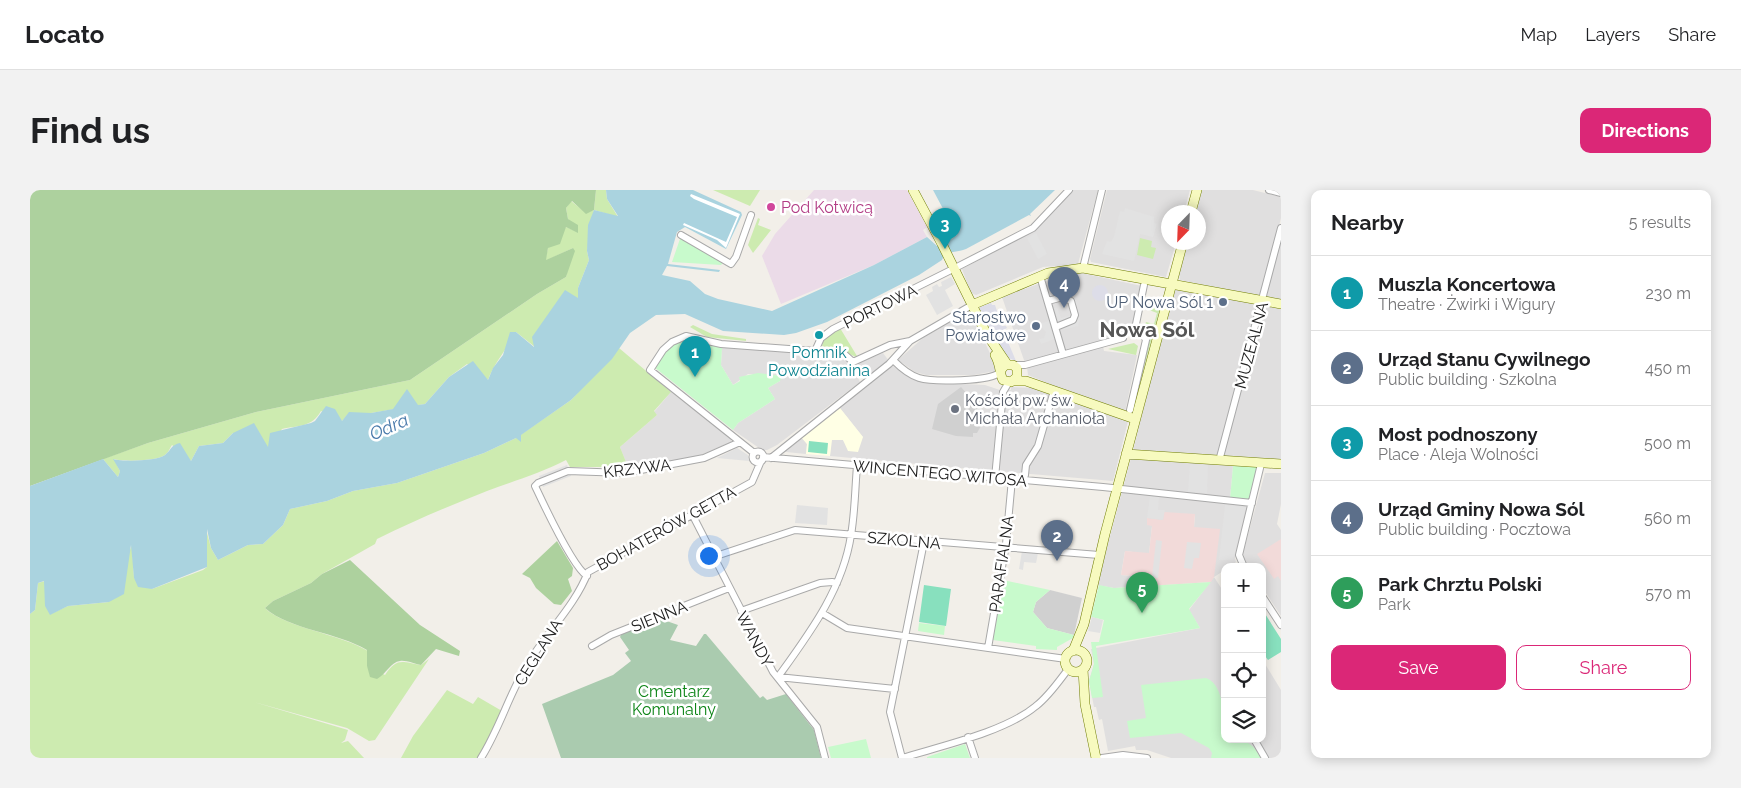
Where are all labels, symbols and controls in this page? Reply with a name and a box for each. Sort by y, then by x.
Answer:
text: Locato [25,20,104,49]
text: Map [1521,24,1557,45]
text: Layers [1585,24,1640,45]
text: Share [1668,24,1716,45]
button: Directions [1580,108,1711,153]
text: Find us [30,110,150,151]
place label: Pod Kotwicą [781,198,873,217]
marker: Pod Kotwicą [765,201,777,213]
north arrow [1161,205,1206,250]
pin: 3 [929,208,961,249]
text: Nearby [1331,210,1404,235]
text: 5 results [1629,213,1691,232]
pin: 4 [1048,267,1080,308]
text: Muszla Koncertowa [1378,273,1556,295]
street label: PORTOWA [840,280,920,332]
text: 1 [1343,284,1351,303]
text: 230 m [1646,284,1691,303]
place label: UP Nowa Sól 1 [1106,293,1213,312]
text: Theatre · Żwirki i Wigury [1378,295,1555,314]
marker: UP Nowa Sól 1 [1217,296,1229,308]
street label: MUZEALNA [1231,299,1272,391]
place label: Starostwo Powiatowe [945,308,1026,345]
district label: Nowa Sól [1100,317,1195,342]
marker: Starostwo Powiatowe [1030,320,1042,332]
marker: Pomnik Powodzianina [813,329,825,341]
pin: 1 [679,336,711,377]
place label: Pomnik Powodzianina [768,343,870,380]
text: Urząd Stanu Cywilnego [1378,348,1591,370]
text: 2 [1342,359,1352,378]
text: 450 m [1645,359,1691,378]
text: Public building · Szkolna [1378,370,1557,389]
place label: Kościół pw. św. Michała Archanioła [965,391,1105,428]
marker: Kościół pw. św. Michała Archanioła [949,403,961,415]
water label: Odra [366,409,412,444]
text: Most podnoszony [1378,423,1538,445]
text: 3 [1343,434,1351,453]
text: 500 m [1644,434,1691,453]
text: Place · Aleja Wolności [1378,445,1539,464]
street label: KRZYWA [602,455,672,482]
street label: WINCENTEGO WITOSA [852,456,1028,491]
street label: BOHATERÓW GETTA [593,481,739,575]
text: Urząd Gminy Nowa Sól [1378,498,1585,520]
text: 4 [1342,509,1352,528]
text: 560 m [1644,509,1691,528]
street label: PARAFIALNA [985,514,1018,614]
pin: 2 [1041,520,1073,561]
text: Public building · Pocztowa [1378,520,1571,539]
street label: SZKOLNA [866,528,942,553]
your location [696,543,722,569]
map controls [1221,563,1266,743]
button: + [1221,563,1266,608]
pin: 5 [1126,572,1158,613]
text: Park Chrztu Polski [1378,573,1542,595]
text: 5 [1343,584,1351,603]
text: 570 m [1645,584,1691,603]
text: Park [1378,595,1411,614]
street label: SIENNA [628,597,690,636]
street label: WANDY [732,608,777,671]
button: − [1221,608,1266,653]
street label: CEGLANA [510,615,567,689]
button: Save [1331,645,1506,690]
button: Share [1516,645,1691,690]
button: locate [1221,653,1266,698]
park label: Cmentarz Komunalny [632,682,716,719]
button: layers [1221,698,1266,743]

